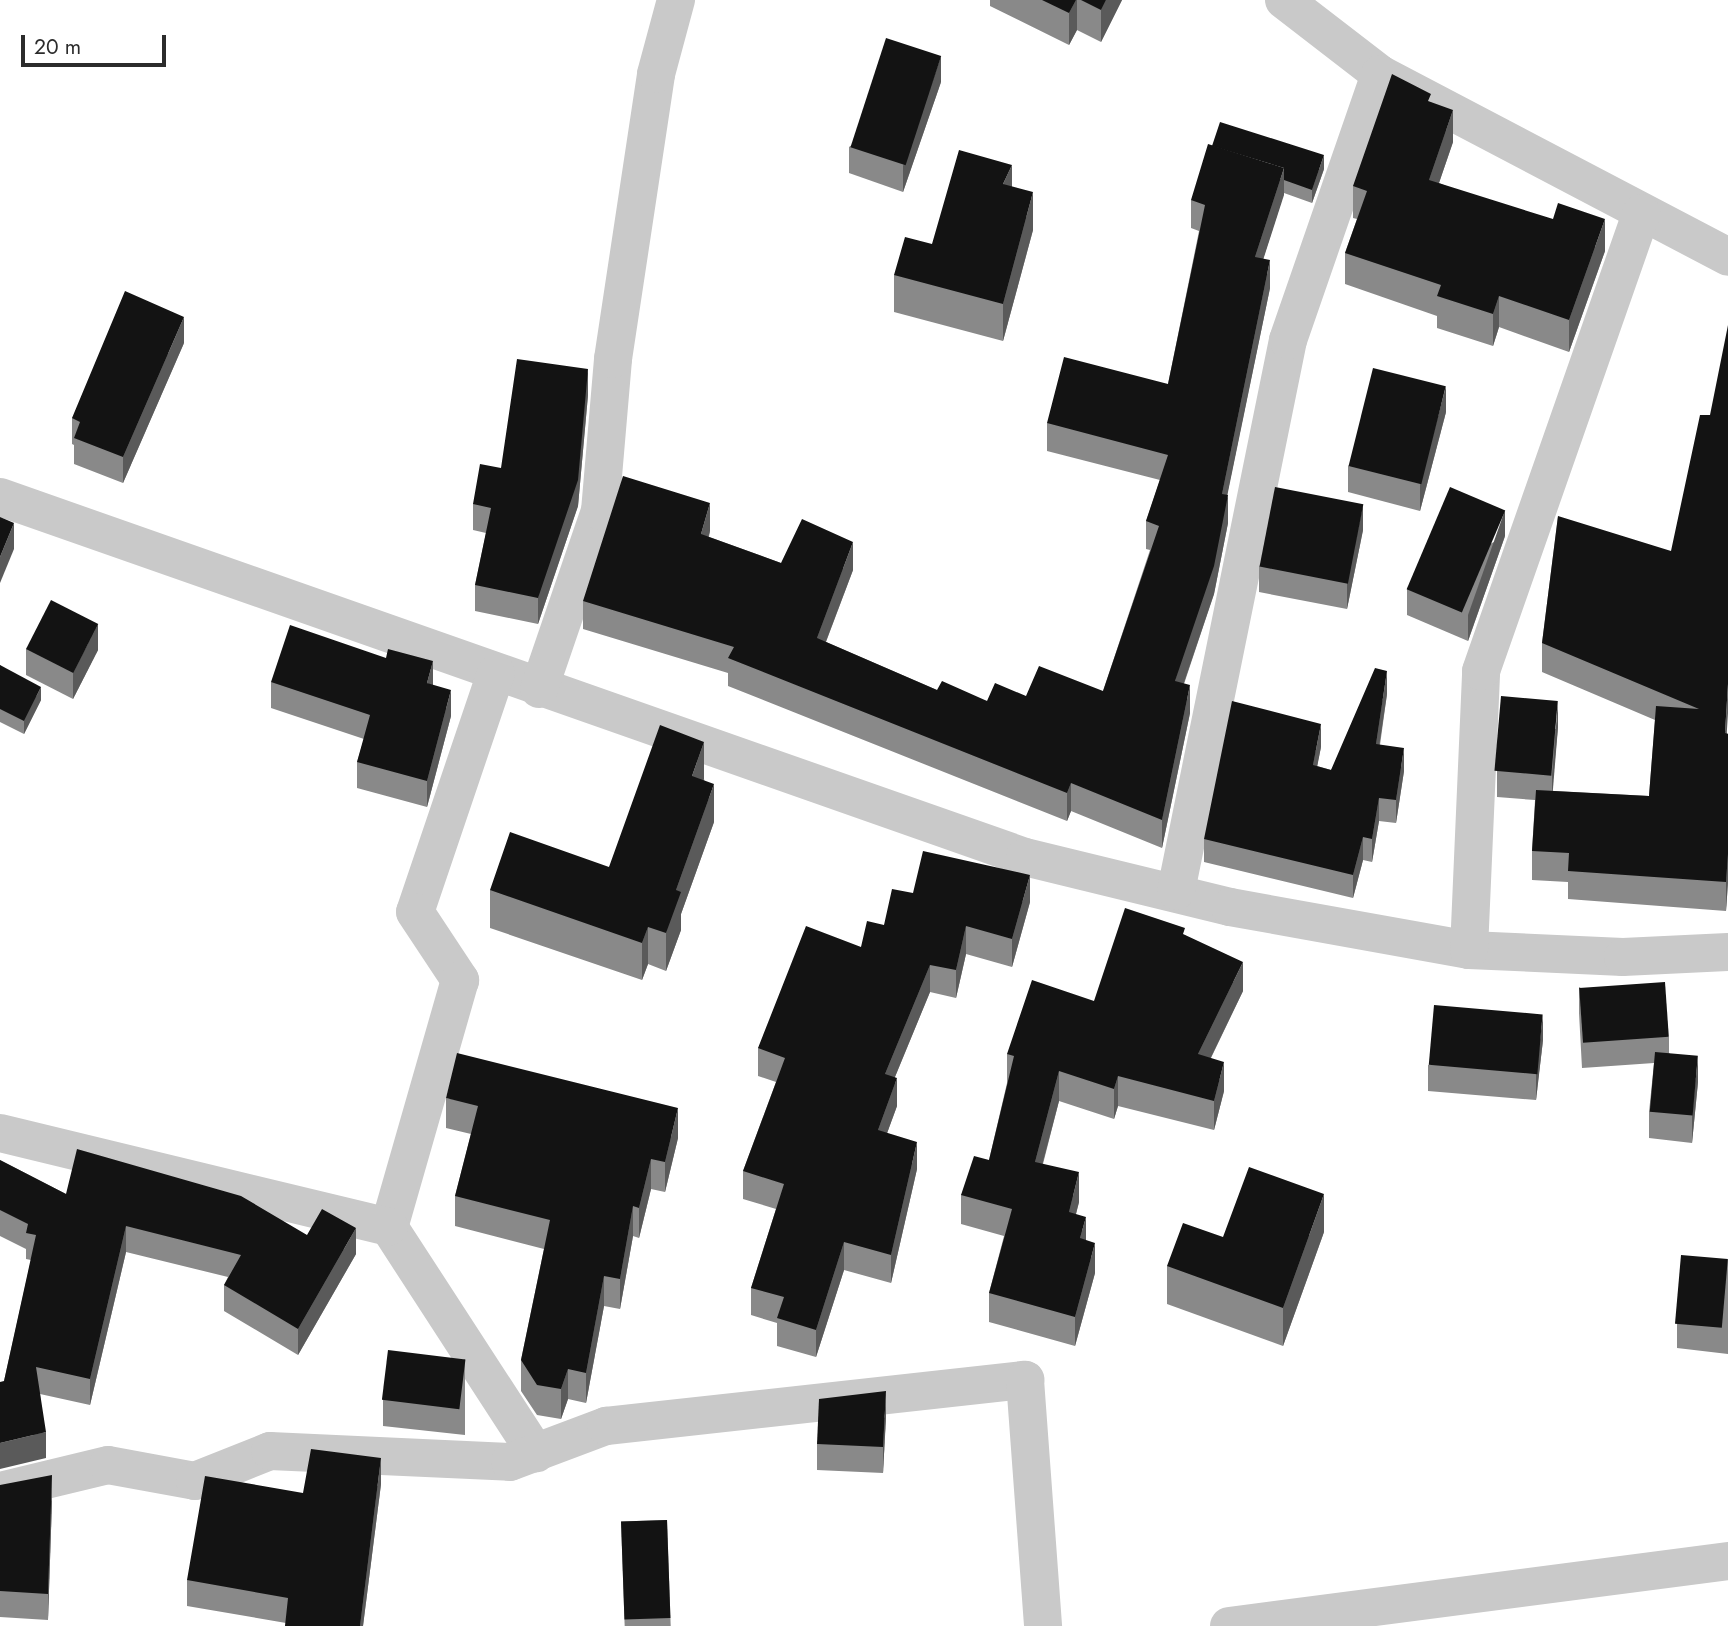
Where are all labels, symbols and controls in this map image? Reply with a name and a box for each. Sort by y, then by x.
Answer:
scale bar [24,21,170,65]
text: 20 m [34,32,81,62]

